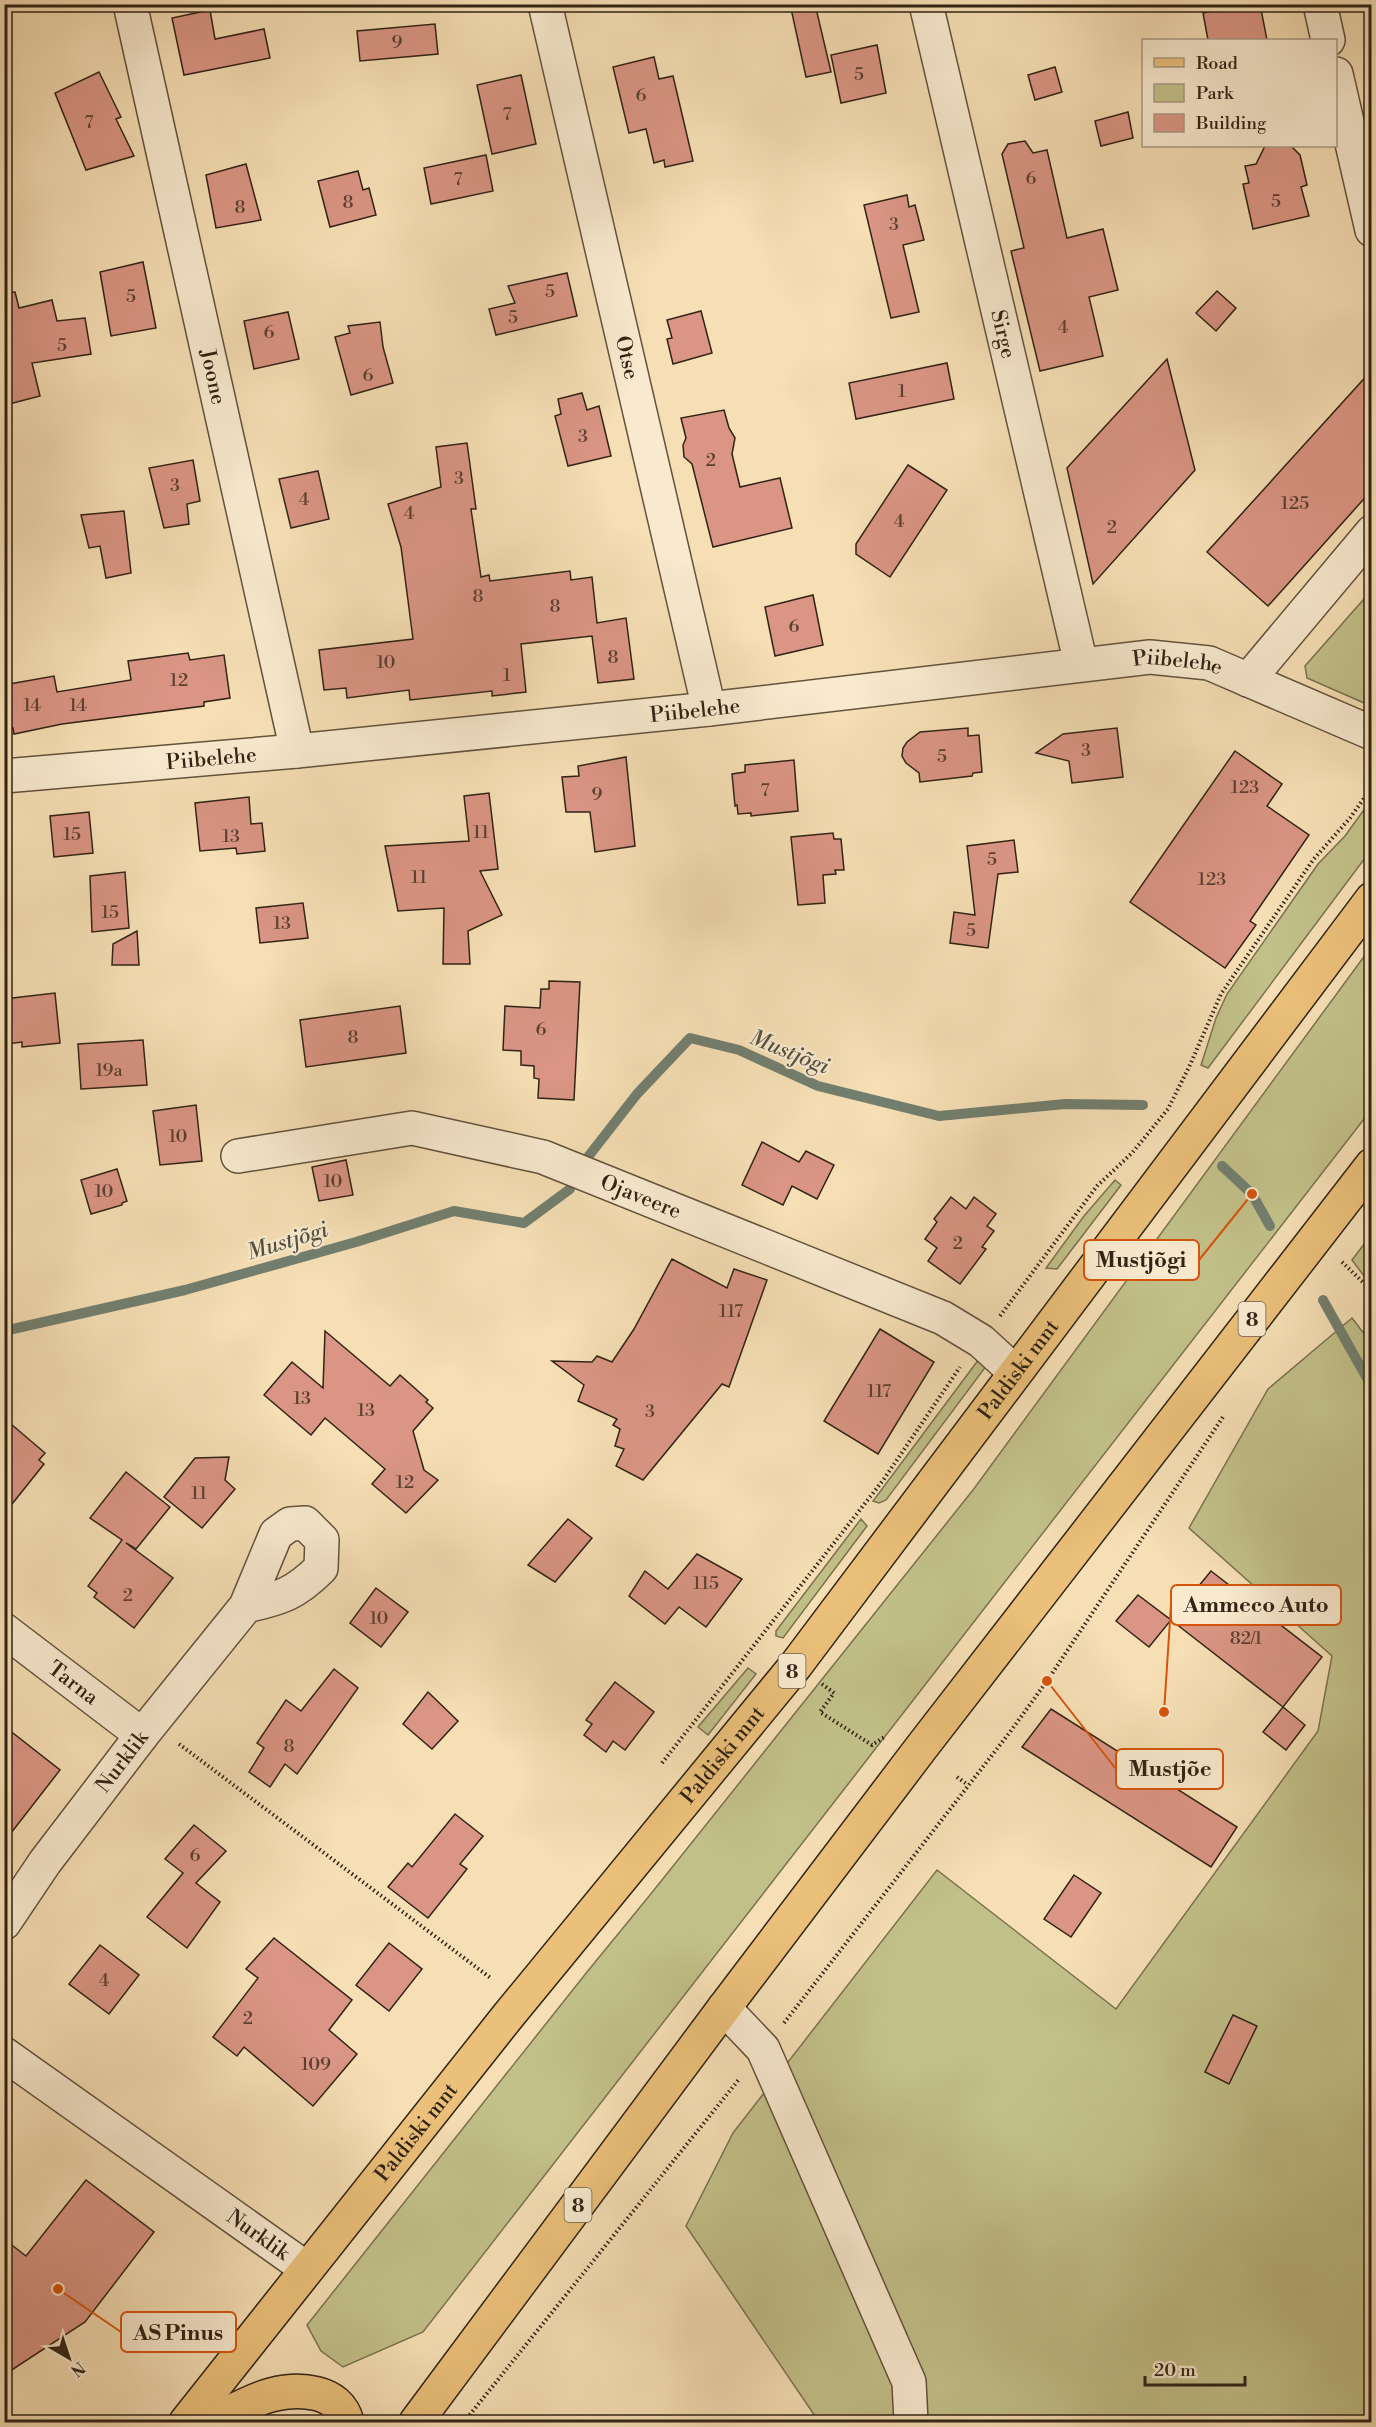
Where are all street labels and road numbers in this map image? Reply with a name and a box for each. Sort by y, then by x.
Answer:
street label: Sirge [984,307,1021,361]
street label: Otse [609,334,644,382]
street label: Joone [193,346,231,407]
street label: Piibelehe [1131,645,1226,681]
street label: Piibelehe [648,693,742,729]
street label: Piibelehe [165,743,258,776]
street label: Ojaveere [596,1169,685,1225]
road number: 8 [1238,1302,1266,1336]
street label: Paldiski mnt [973,1314,1065,1425]
road number: 8 [778,1654,806,1688]
street label: Tarna [42,1656,103,1711]
street label: Paldiski mnt [675,1701,771,1810]
street label: Nurklik [91,1725,155,1798]
street label: Paldiski mnt [370,2078,464,2187]
road number: 8 [564,2188,592,2222]
street label: Nurklik [221,2204,295,2267]

